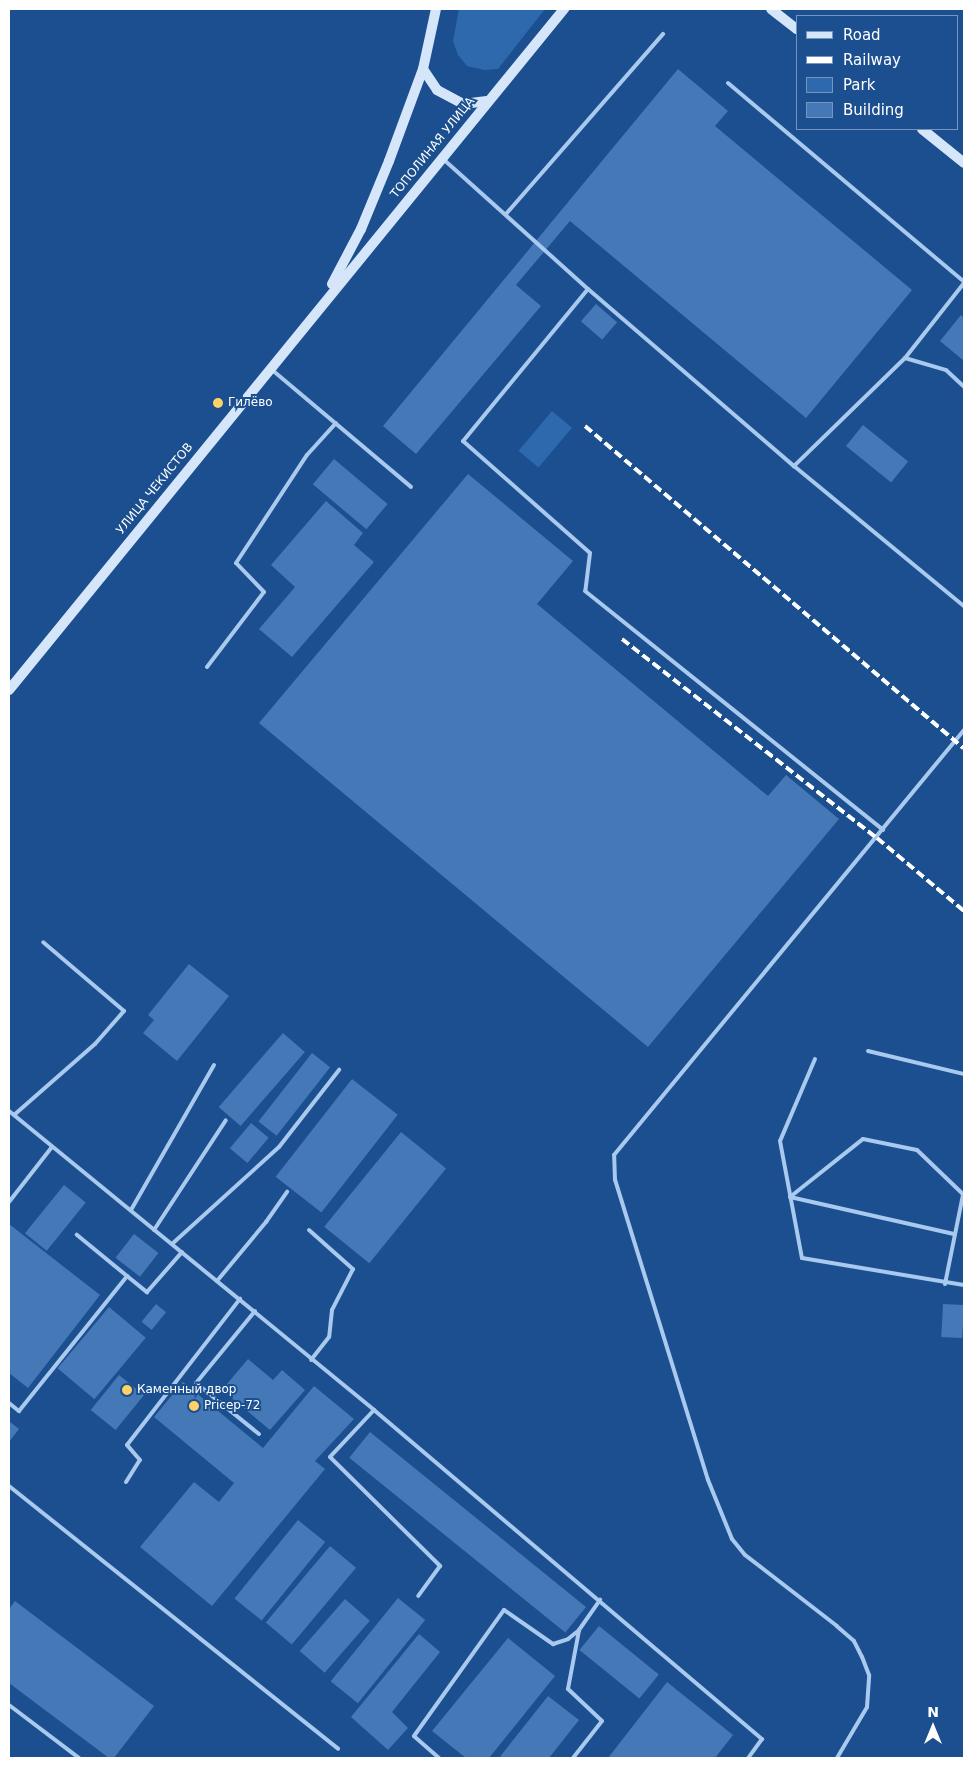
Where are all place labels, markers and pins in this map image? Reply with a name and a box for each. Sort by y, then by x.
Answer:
place label: Гилёво [228,396,273,410]
marker: Гилёво [212,397,224,409]
place label: Каменный двор [137,1383,236,1397]
marker: Каменный двор [121,1384,133,1396]
place label: Pricep-72 [204,1399,260,1413]
marker: Pricep-72 [188,1400,200,1412]

